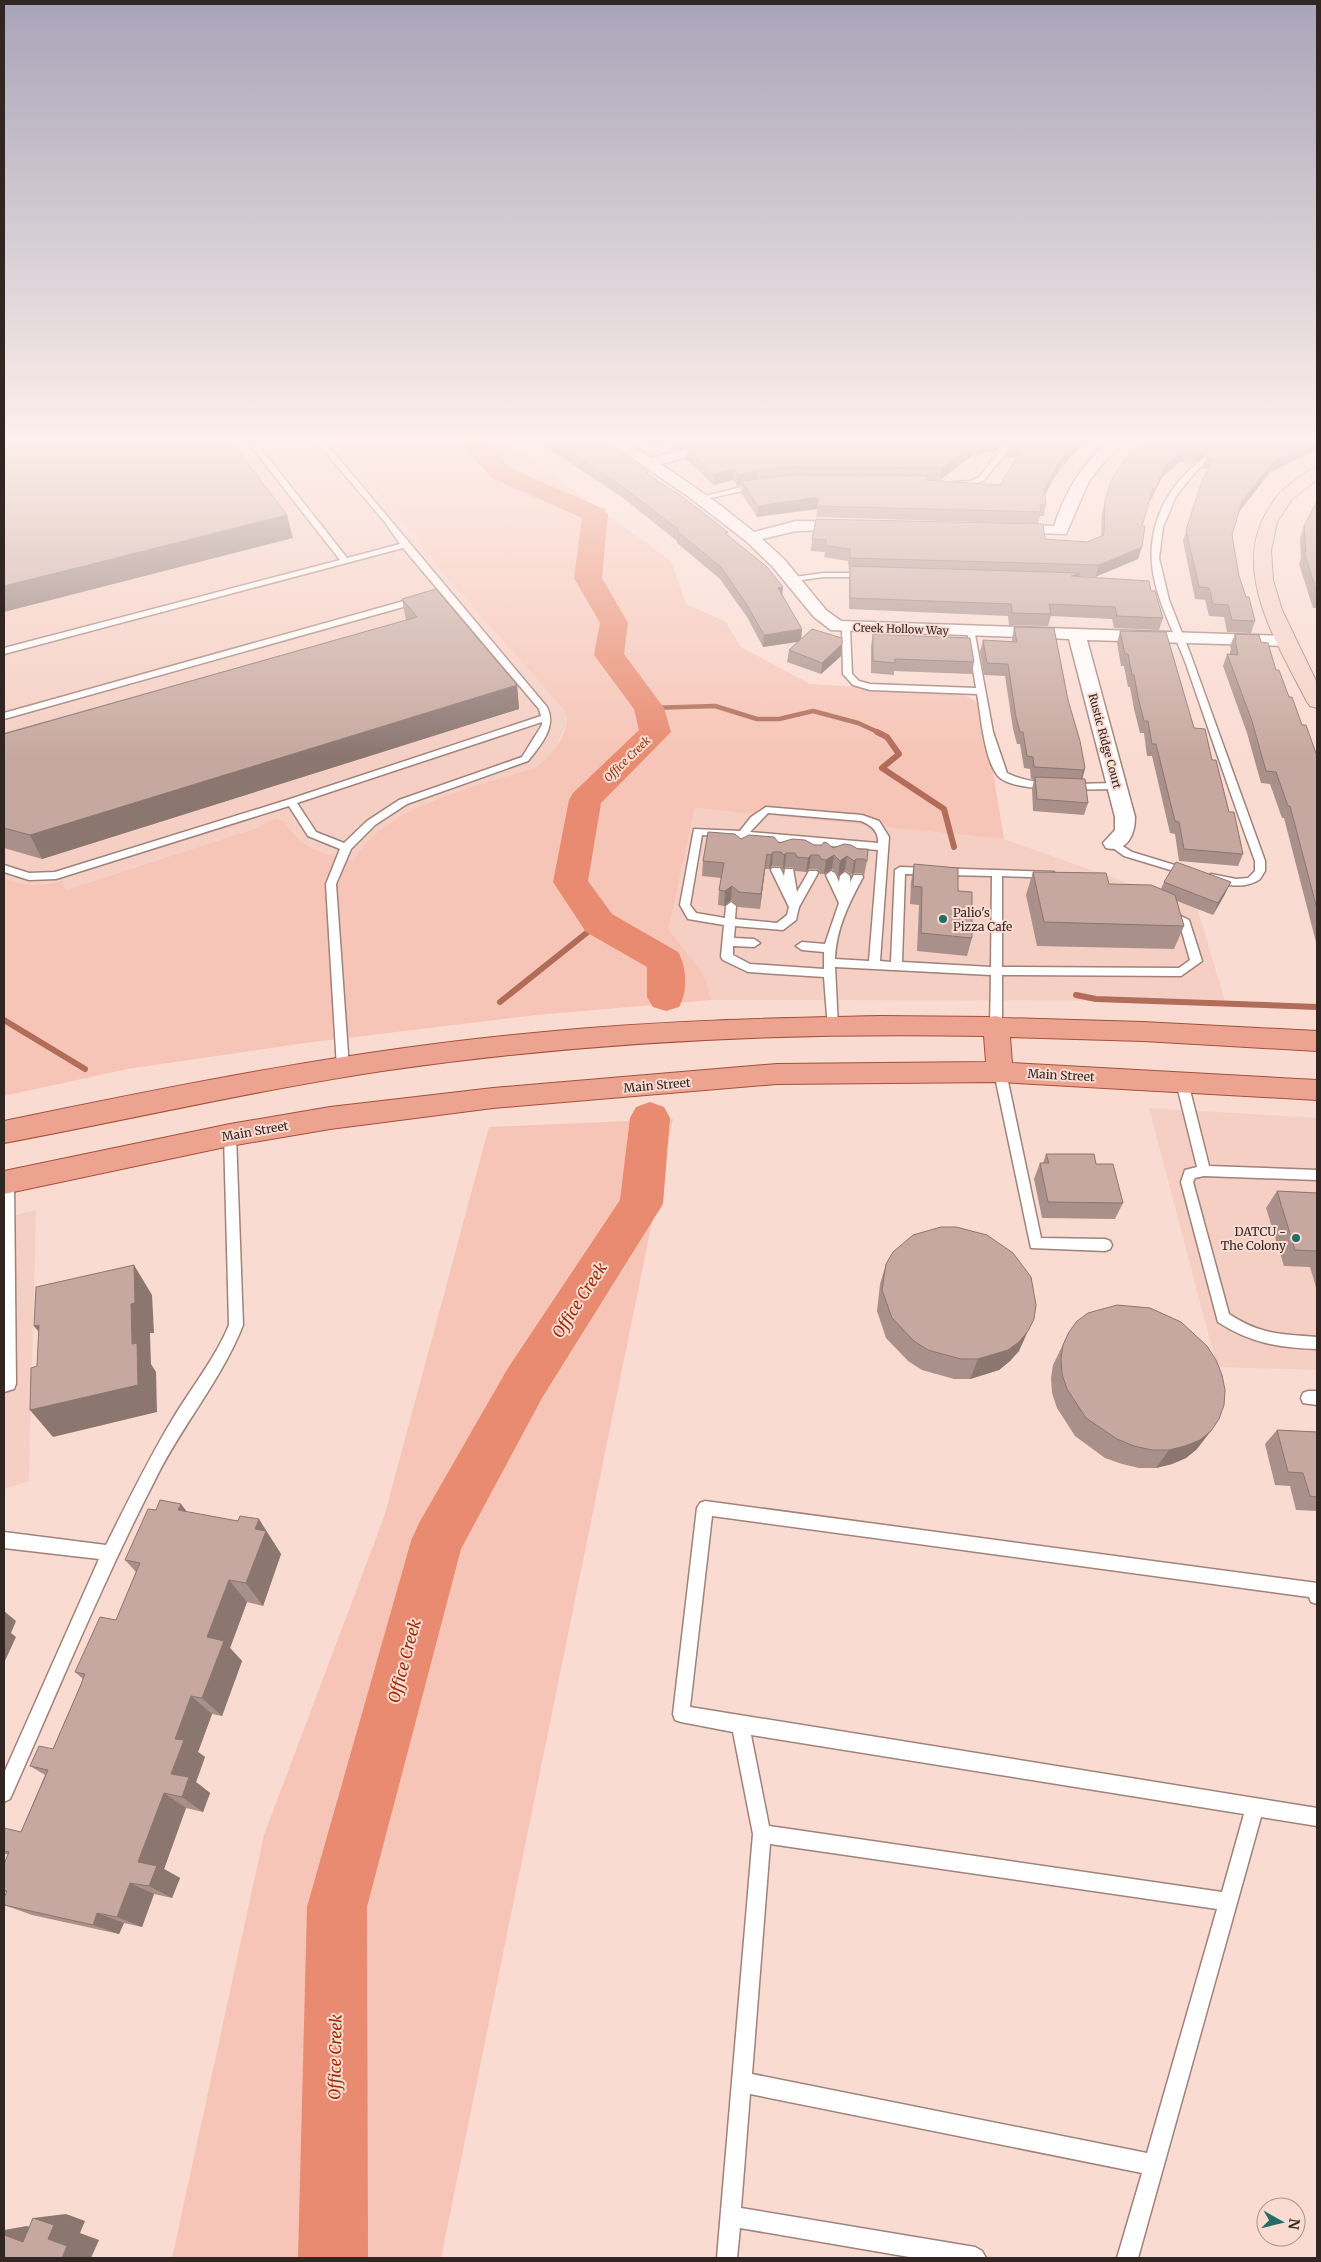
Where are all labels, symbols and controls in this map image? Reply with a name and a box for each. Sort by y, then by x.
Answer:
street label: Creek Hollow Way [853,620,950,638]
street label: Rustic Ridge Court [1086,692,1125,791]
water label: Office Creek [601,733,653,785]
place label: Palio's Pizza Cafe [953,905,1012,934]
marker: Palio's Pizza Cafe [937,913,949,925]
street label: Main Street [1027,1066,1095,1084]
street label: Main Street [623,1075,692,1095]
street label: Main Street [221,1118,290,1144]
place label: DATCU - The Colony [1221,1224,1286,1253]
marker: DATCU - The Colony [1290,1232,1302,1244]
water label: Office Creek [547,1258,611,1341]
water label: Office Creek [383,1617,425,1705]
water label: Office Creek [324,2014,346,2100]
north arrow [1256,2197,1306,2247]
text: N [1284,2217,1304,2231]

